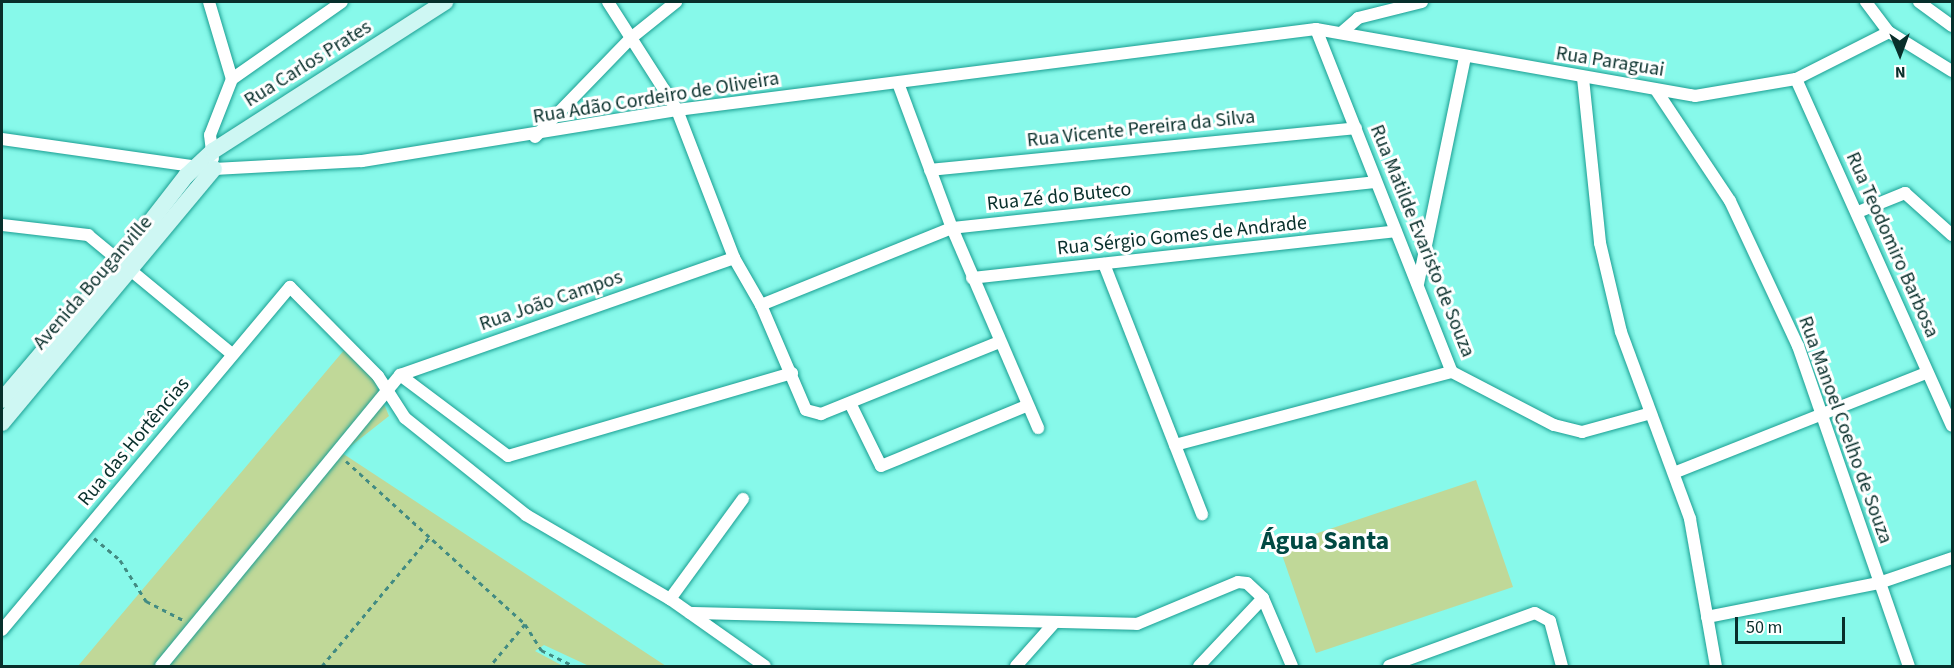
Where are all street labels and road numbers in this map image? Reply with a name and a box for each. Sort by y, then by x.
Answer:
street label: Rua Carlos Prates [240,15,376,113]
street label: Rua Paraguai [1554,42,1666,82]
street label: Rua Adão Cordeiro de Oliveira [531,67,781,129]
street label: Rua Vicente Pereira da Silva [1026,105,1256,153]
street label: Rua Matilde Evaristo de Souza [1364,121,1480,361]
street label: Rua Teodomiro Barbosa [1840,148,1944,342]
street label: Rua Zé do Buteco [986,177,1132,217]
street label: Avenida Bouganville [28,211,158,355]
street label: Rua Sérgio Gomes de Andrade [1056,211,1308,261]
street label: Rua João Campos [476,265,626,337]
street label: Rua Manoel Coelho de Souza [1793,313,1897,547]
street label: Rua das Hortências [73,373,195,511]

